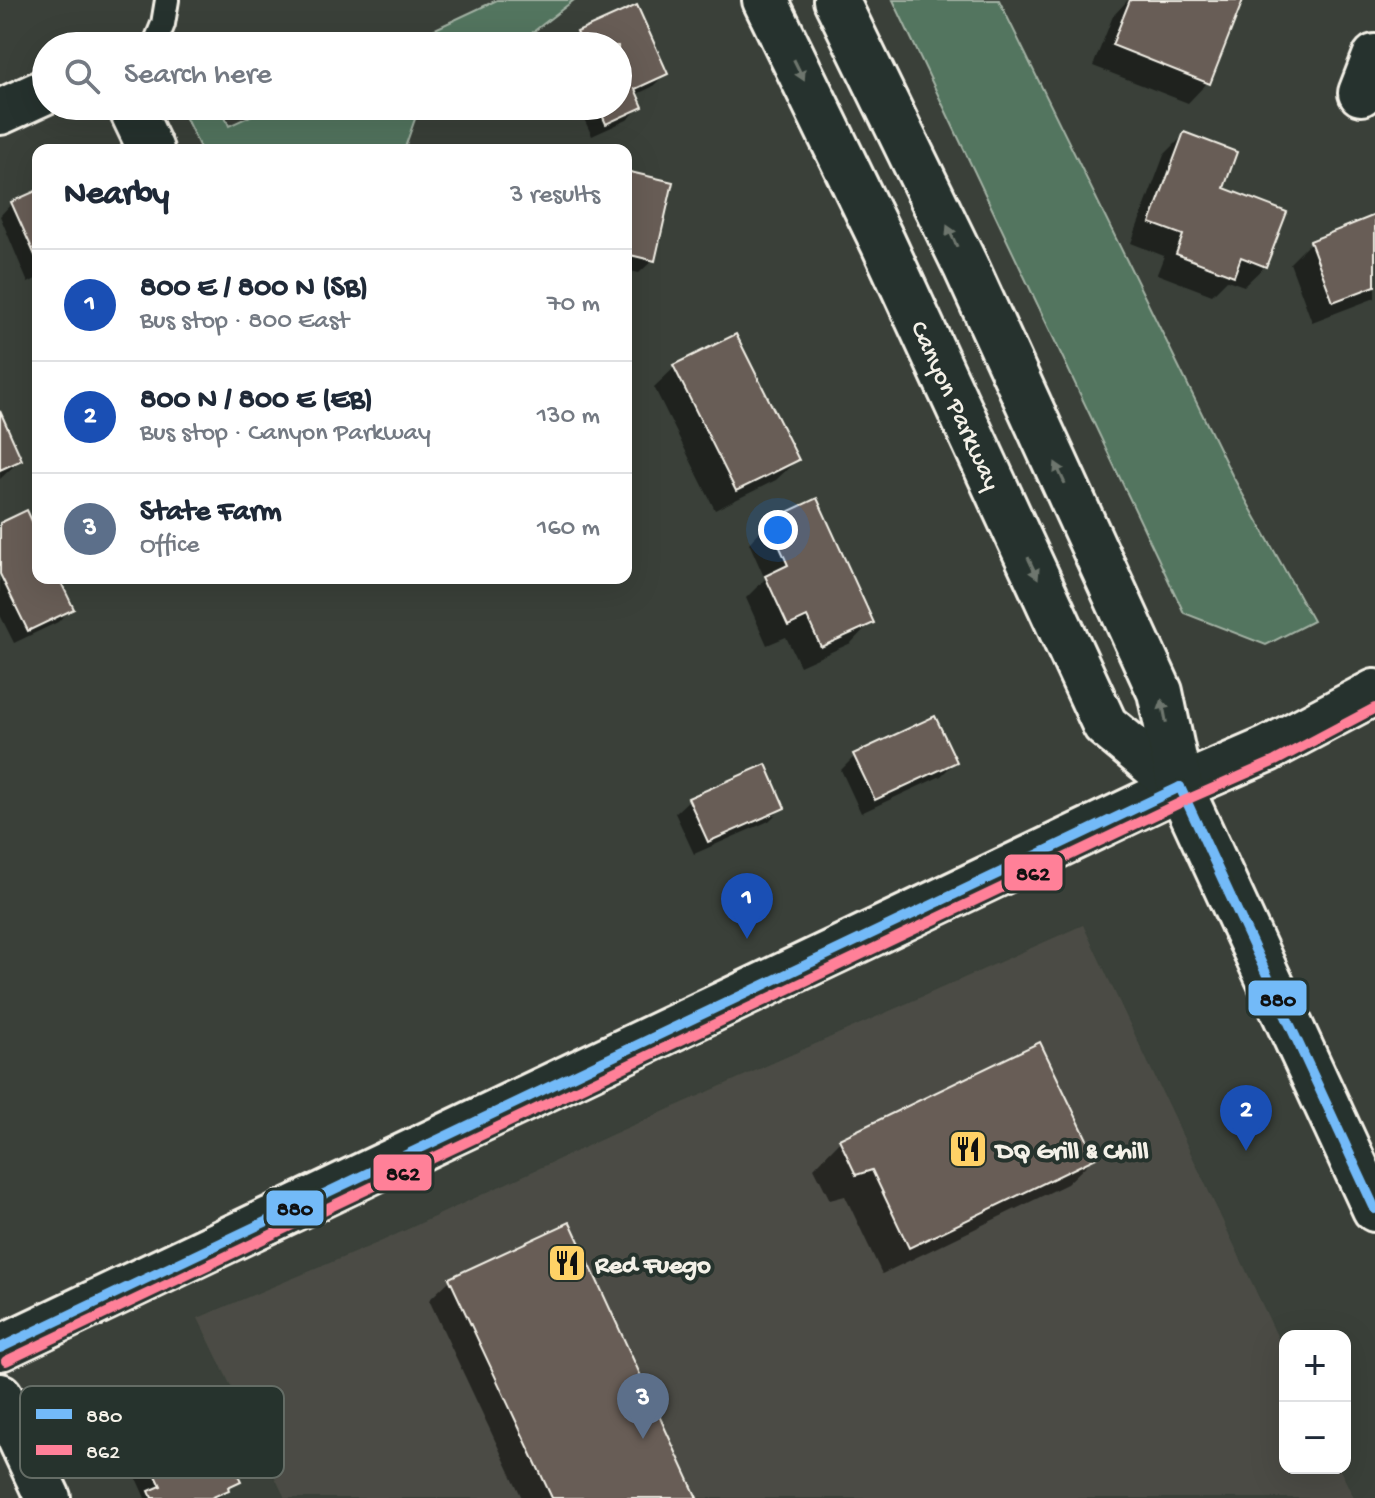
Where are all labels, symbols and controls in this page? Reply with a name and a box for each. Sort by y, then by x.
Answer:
search box [32,32,632,120]
icon: search [60,54,104,98]
one-way arrow [792,58,806,82]
text: Search here [124,59,272,94]
text: Nearby [64,176,169,216]
text: 3 results [510,181,600,212]
one-way arrow [945,225,959,248]
text: 800 E / 800 N (SB) [140,272,368,307]
text: 1 [85,290,95,321]
text: 70 m [547,290,600,321]
text: Bus stop · 800 East [140,307,349,338]
street label: Canyon Parkway [901,317,1006,496]
text: 800 N / 800 E (EB) [140,384,373,419]
text: 2 [84,402,96,433]
text: 130 m [537,402,600,433]
text: Bus stop · Canyon Parkway [140,419,431,450]
one-way arrow [1053,461,1067,485]
text: State Farm [140,496,282,531]
your location [758,510,798,550]
text: 3 [83,514,97,545]
text: 160 m [537,514,600,545]
text: Office [140,531,199,562]
one-way arrow [1026,556,1040,580]
one-way arrow [1157,698,1170,723]
line badge: 862 [1003,853,1064,892]
text: 862 [1016,863,1050,889]
pin: 1 [721,873,773,939]
line badge: 880 [1247,979,1308,1017]
text: 880 [1260,989,1297,1015]
pin: 2 [1220,1085,1272,1151]
restaurant icon: DQ Grill & Chill [947,1128,989,1170]
place label: DQ Grill & Chill [994,1138,1149,1169]
line badge: 862 [372,1153,433,1192]
text: 862 [386,1163,420,1189]
line badge: 880 [265,1189,325,1227]
text: 880 [277,1198,314,1224]
restaurant icon: Red Fuego [546,1242,588,1284]
place label: Red Fuego [594,1252,711,1283]
map controls [1279,1330,1351,1474]
button: + [1279,1330,1351,1402]
pin: 3 [617,1373,669,1439]
legend [20,1386,284,1478]
button: − [1279,1402,1351,1474]
text: 880 [86,1405,123,1431]
text: 862 [86,1441,120,1467]

